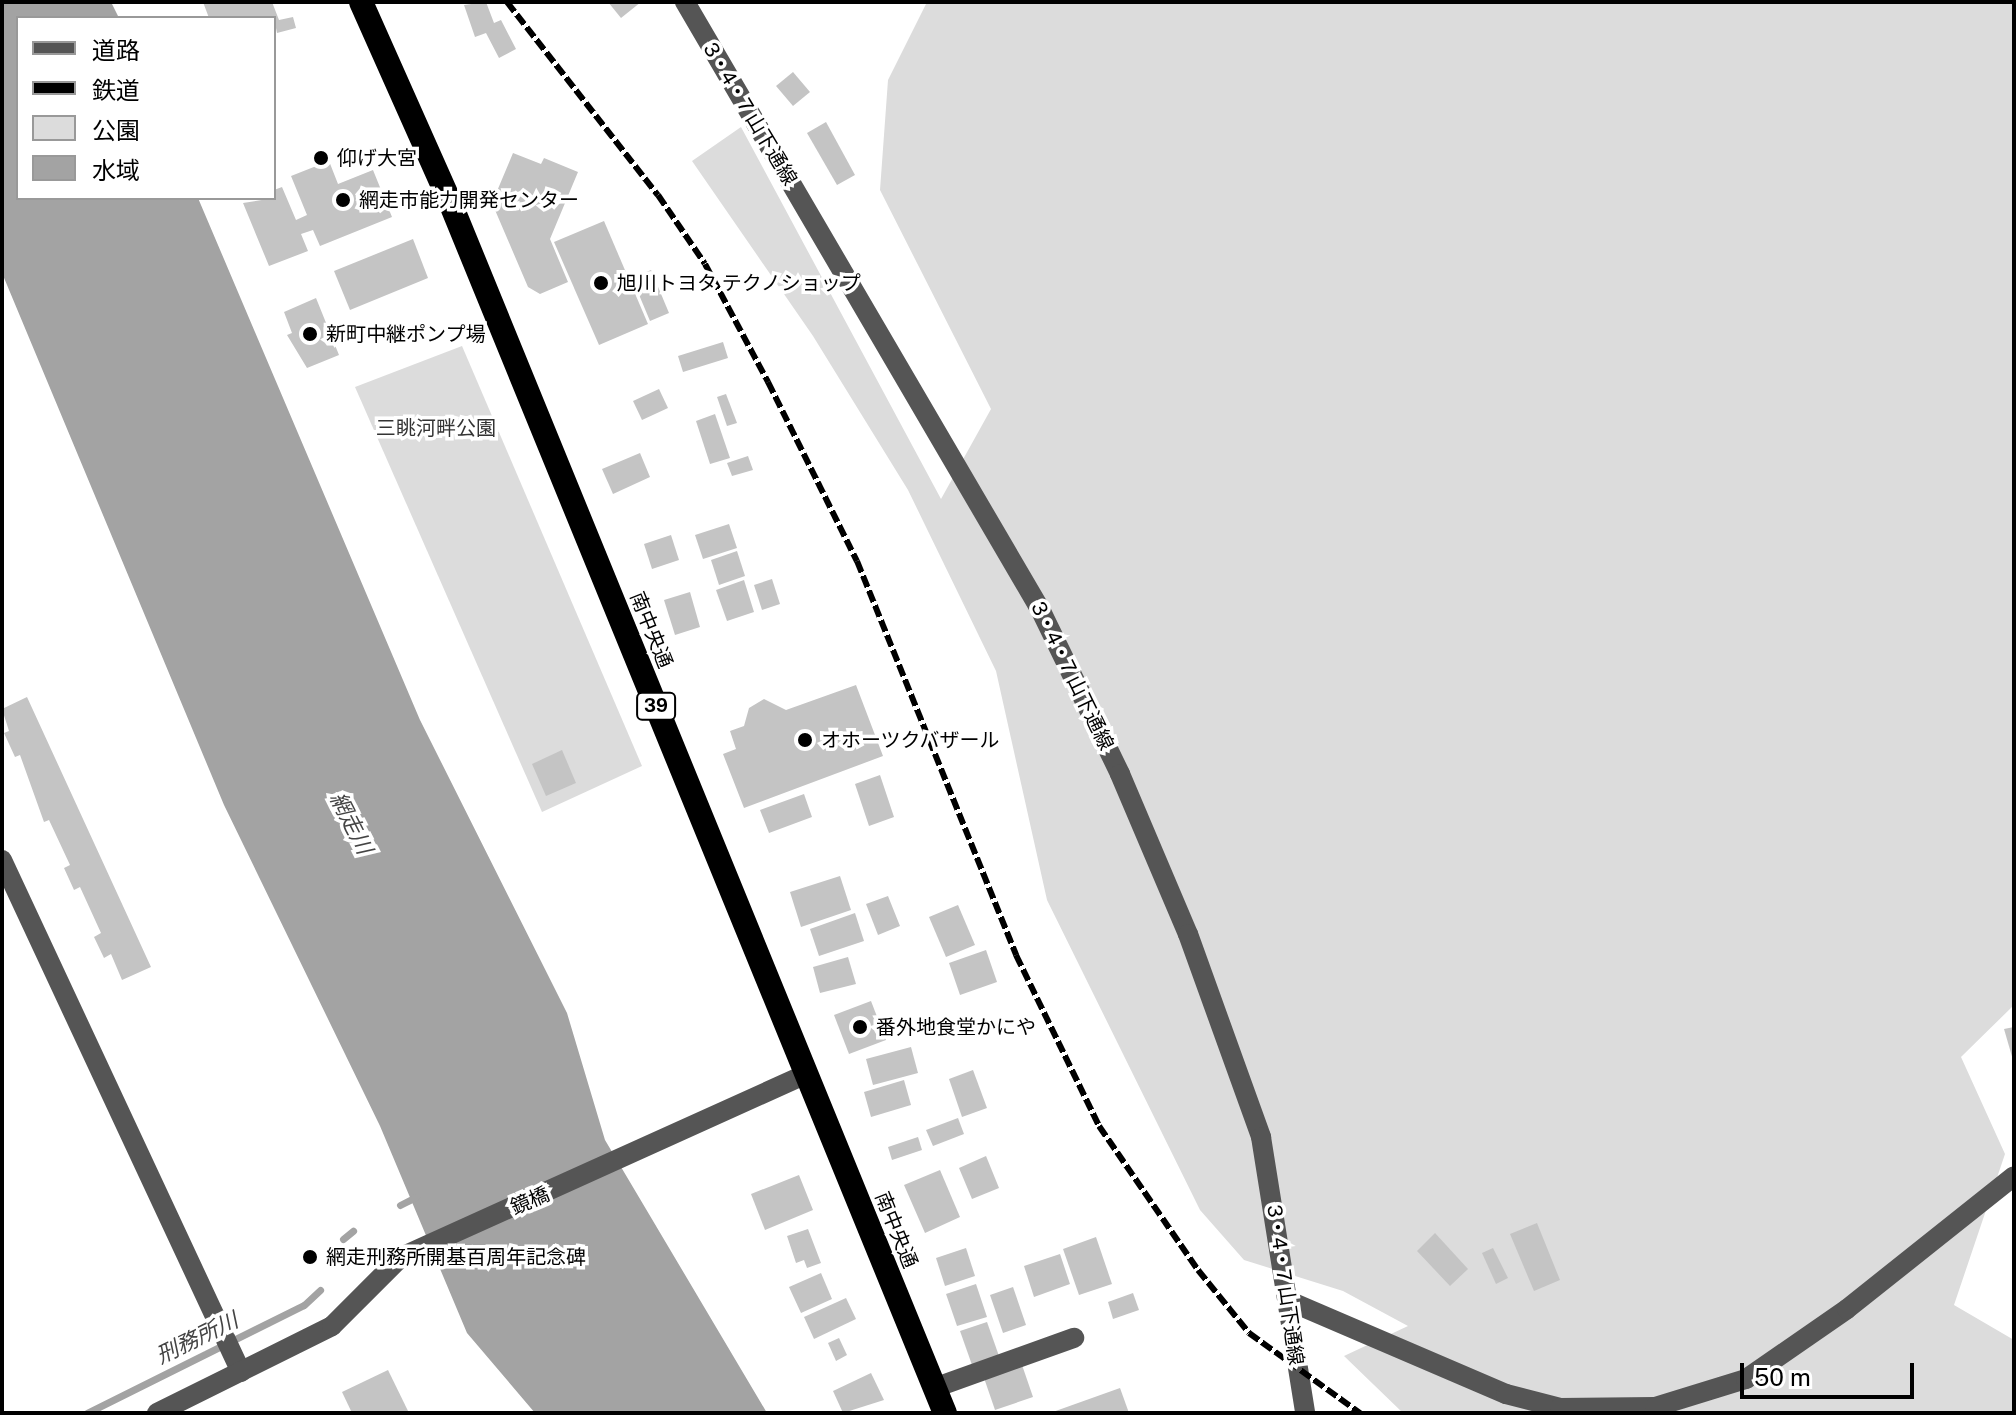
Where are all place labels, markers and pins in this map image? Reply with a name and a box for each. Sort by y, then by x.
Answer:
place label: 仰げ大宮 [337,146,417,170]
marker: 仰げ大宮 [312,149,330,167]
place label: 網走市能力開発センター [359,188,579,212]
marker: 網走市能力開発センター [334,191,352,209]
place label: 旭川トヨタ テクノショップ [617,271,862,295]
marker: 旭川トヨタ テクノショップ [592,274,610,292]
place label: 新町中継ポンプ場 [326,322,486,346]
marker: 新町中継ポンプ場 [301,325,319,343]
place label: オホーツクバザール [821,728,1001,752]
marker: オホーツクバザール [796,731,814,749]
place label: 番外地食堂かにや [876,1015,1036,1039]
marker: 番外地食堂かにや [851,1018,869,1036]
place label: 網走刑務所開基百周年記念碑 [326,1245,586,1269]
marker: 網走刑務所開基百周年記念碑 [301,1248,319,1266]

